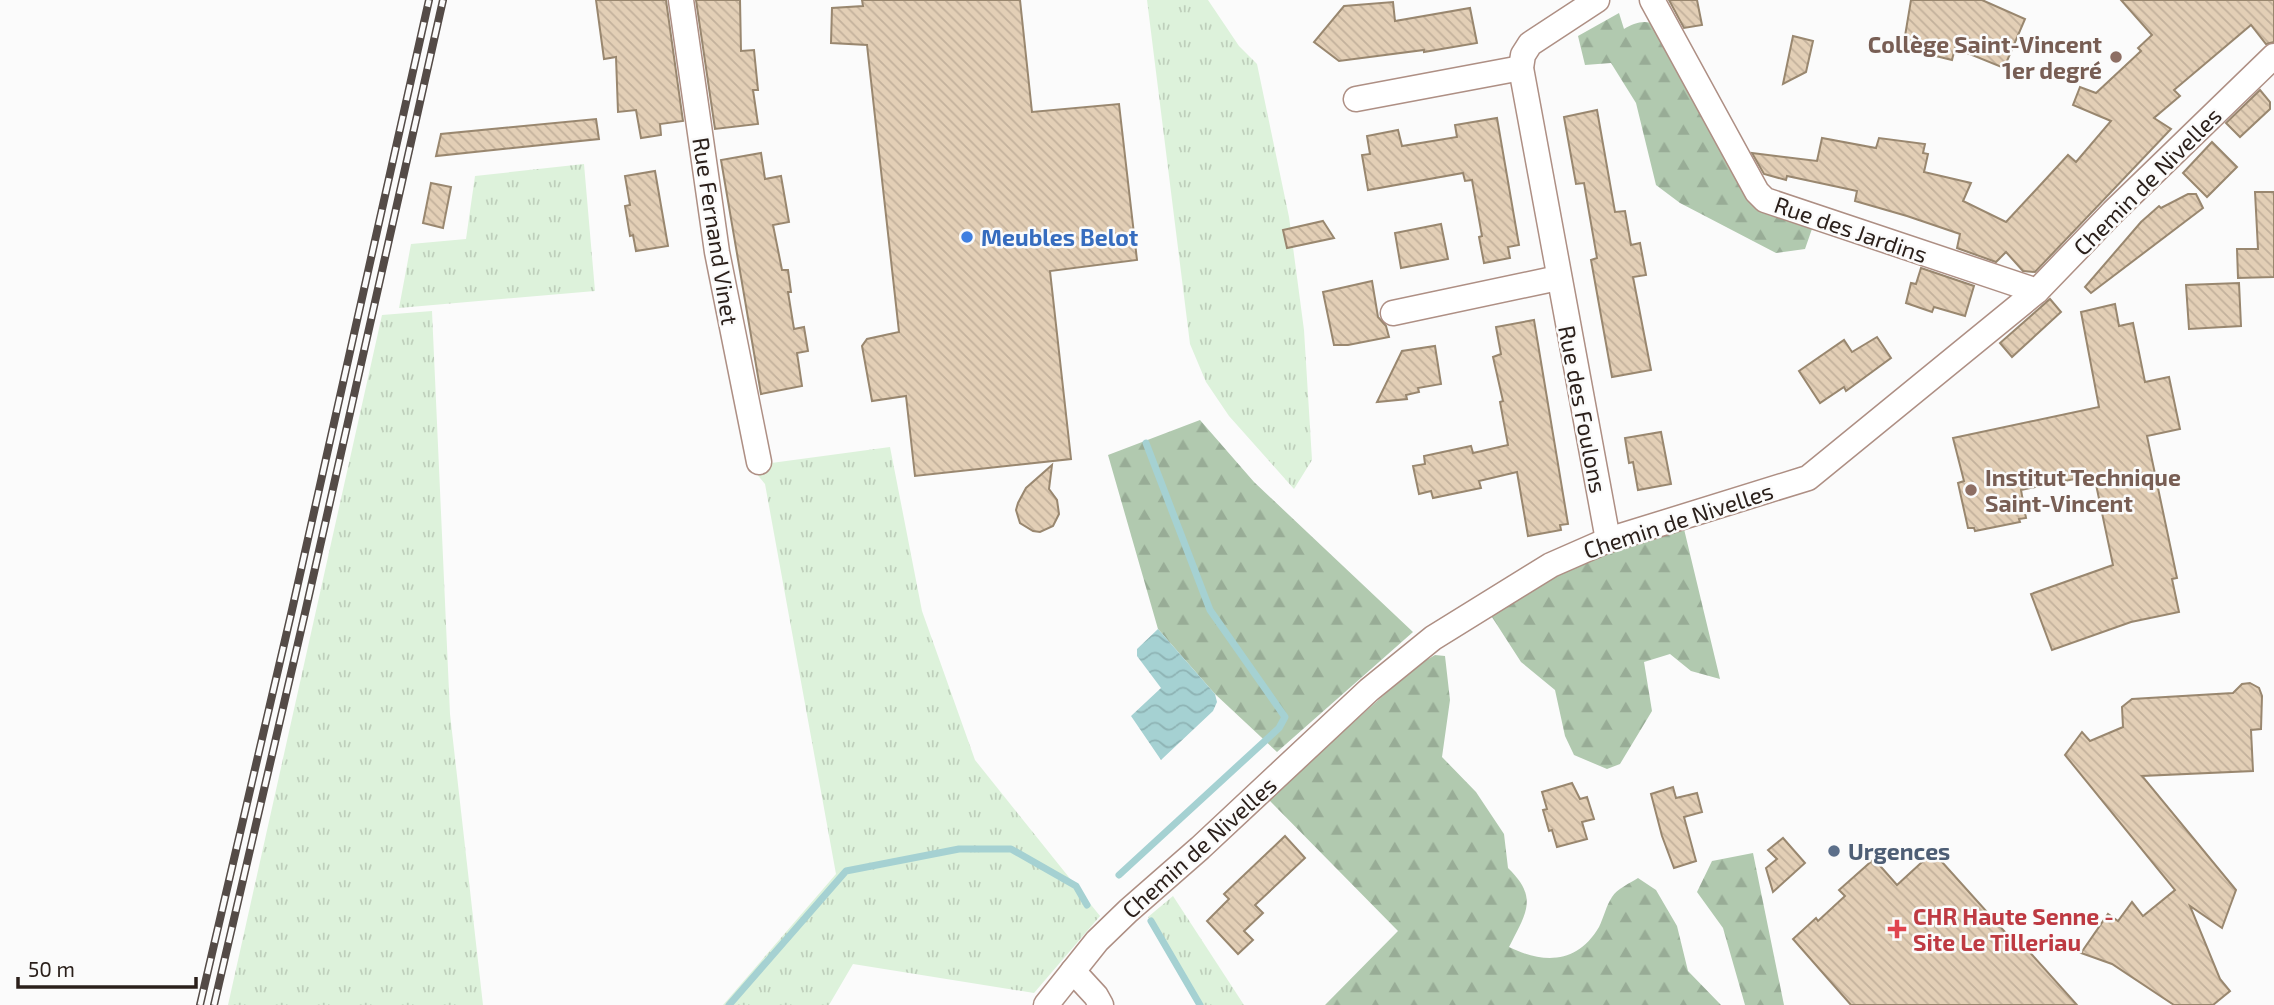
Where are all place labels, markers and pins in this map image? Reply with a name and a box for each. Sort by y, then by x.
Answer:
place label: Collège Saint-Vincent 1er degré [1868,30,2102,84]
marker: Collège Saint-Vincent 1er degré [2108,49,2124,65]
place label: Meubles Belot [981,223,1138,251]
marker: Meubles Belot [959,229,975,245]
place label: Institut Technique Saint-Vincent [1985,463,2181,517]
marker: Institut Technique Saint-Vincent [1963,482,1979,498]
place label: Urgences [1848,837,1950,865]
marker: Urgences [1826,843,1842,859]
place label: CHR Haute Senne - Site Le Tilleriau [1913,902,2114,956]
marker: CHR Haute Senne - Site Le Tilleriau [1887,919,1907,939]

